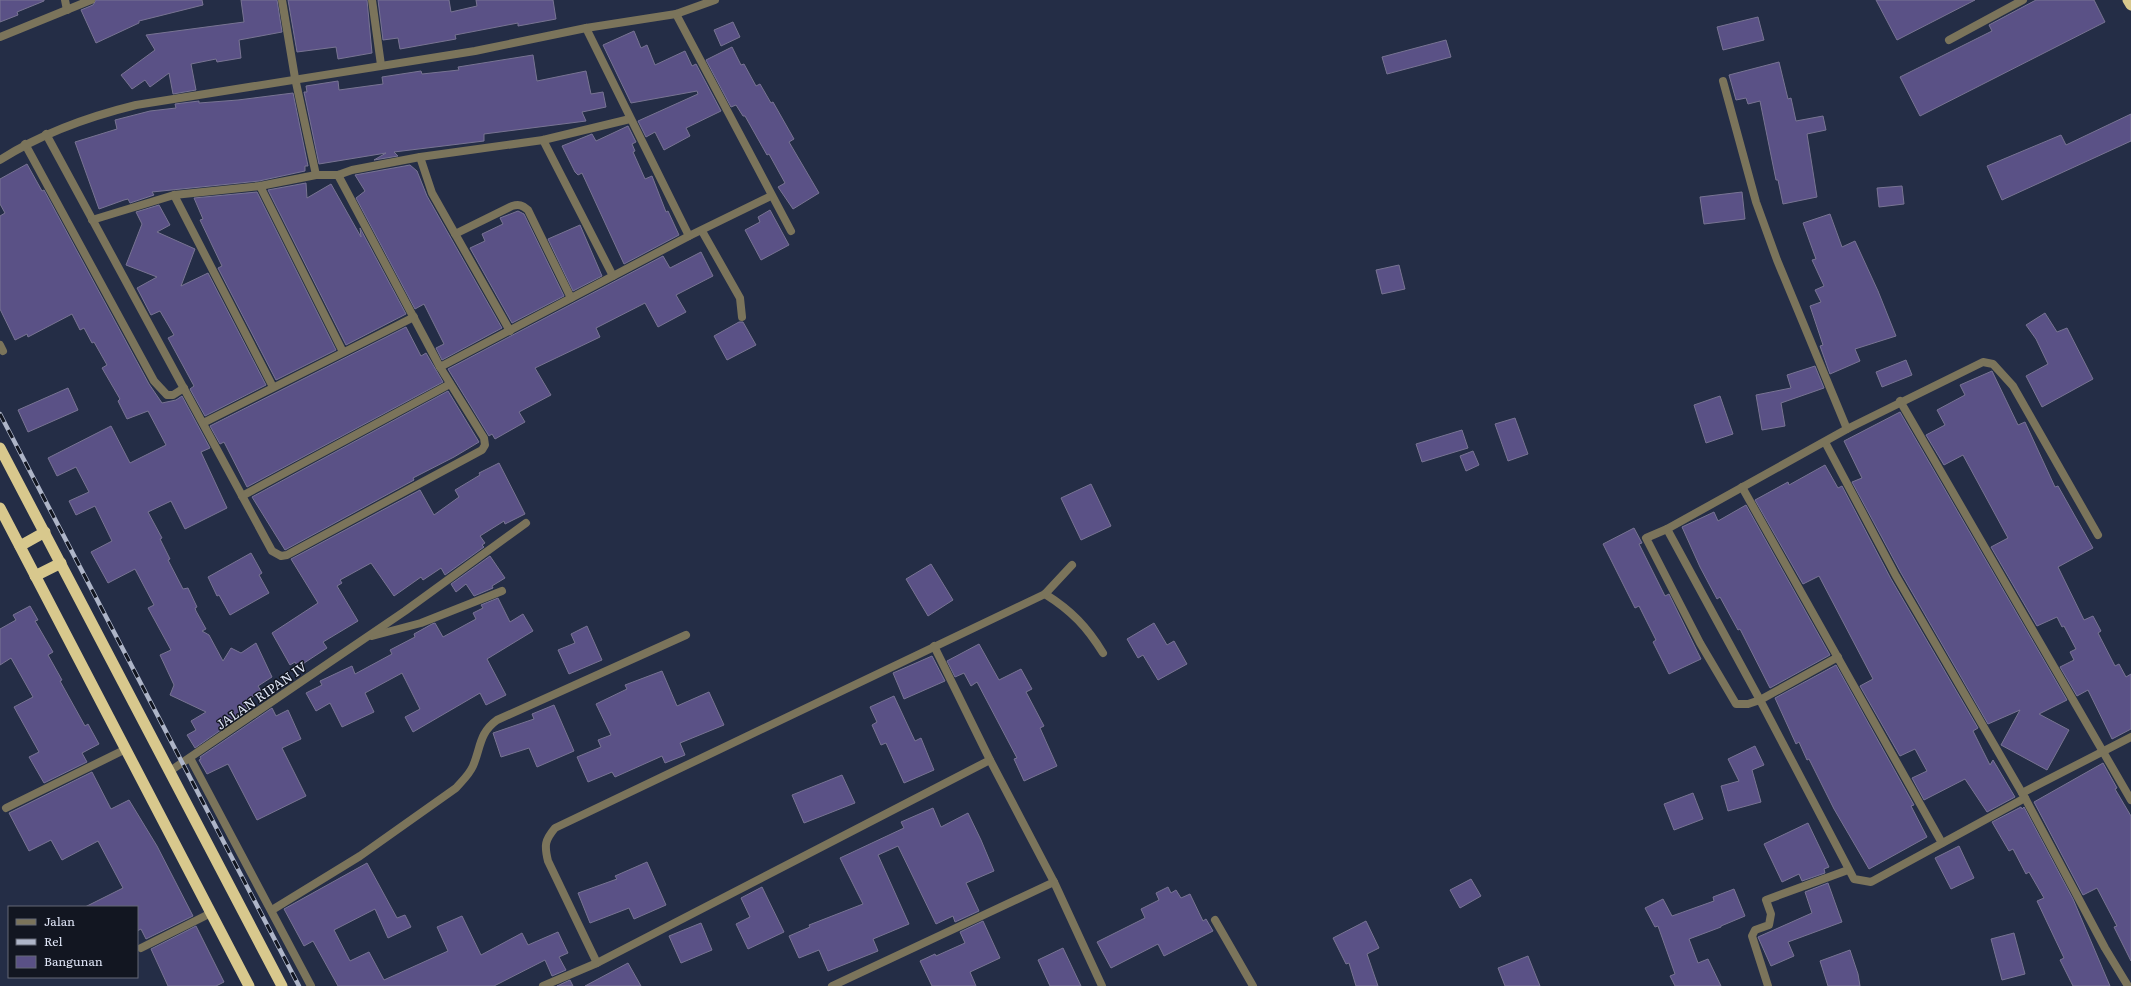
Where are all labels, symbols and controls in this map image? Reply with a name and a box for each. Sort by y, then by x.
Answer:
street label: JALAN RIPAN IV [212,656,311,733]
legend [8,906,138,978]
text: Jalan [44,912,75,930]
text: Rel [44,932,62,950]
text: Bangunan [44,952,103,970]

